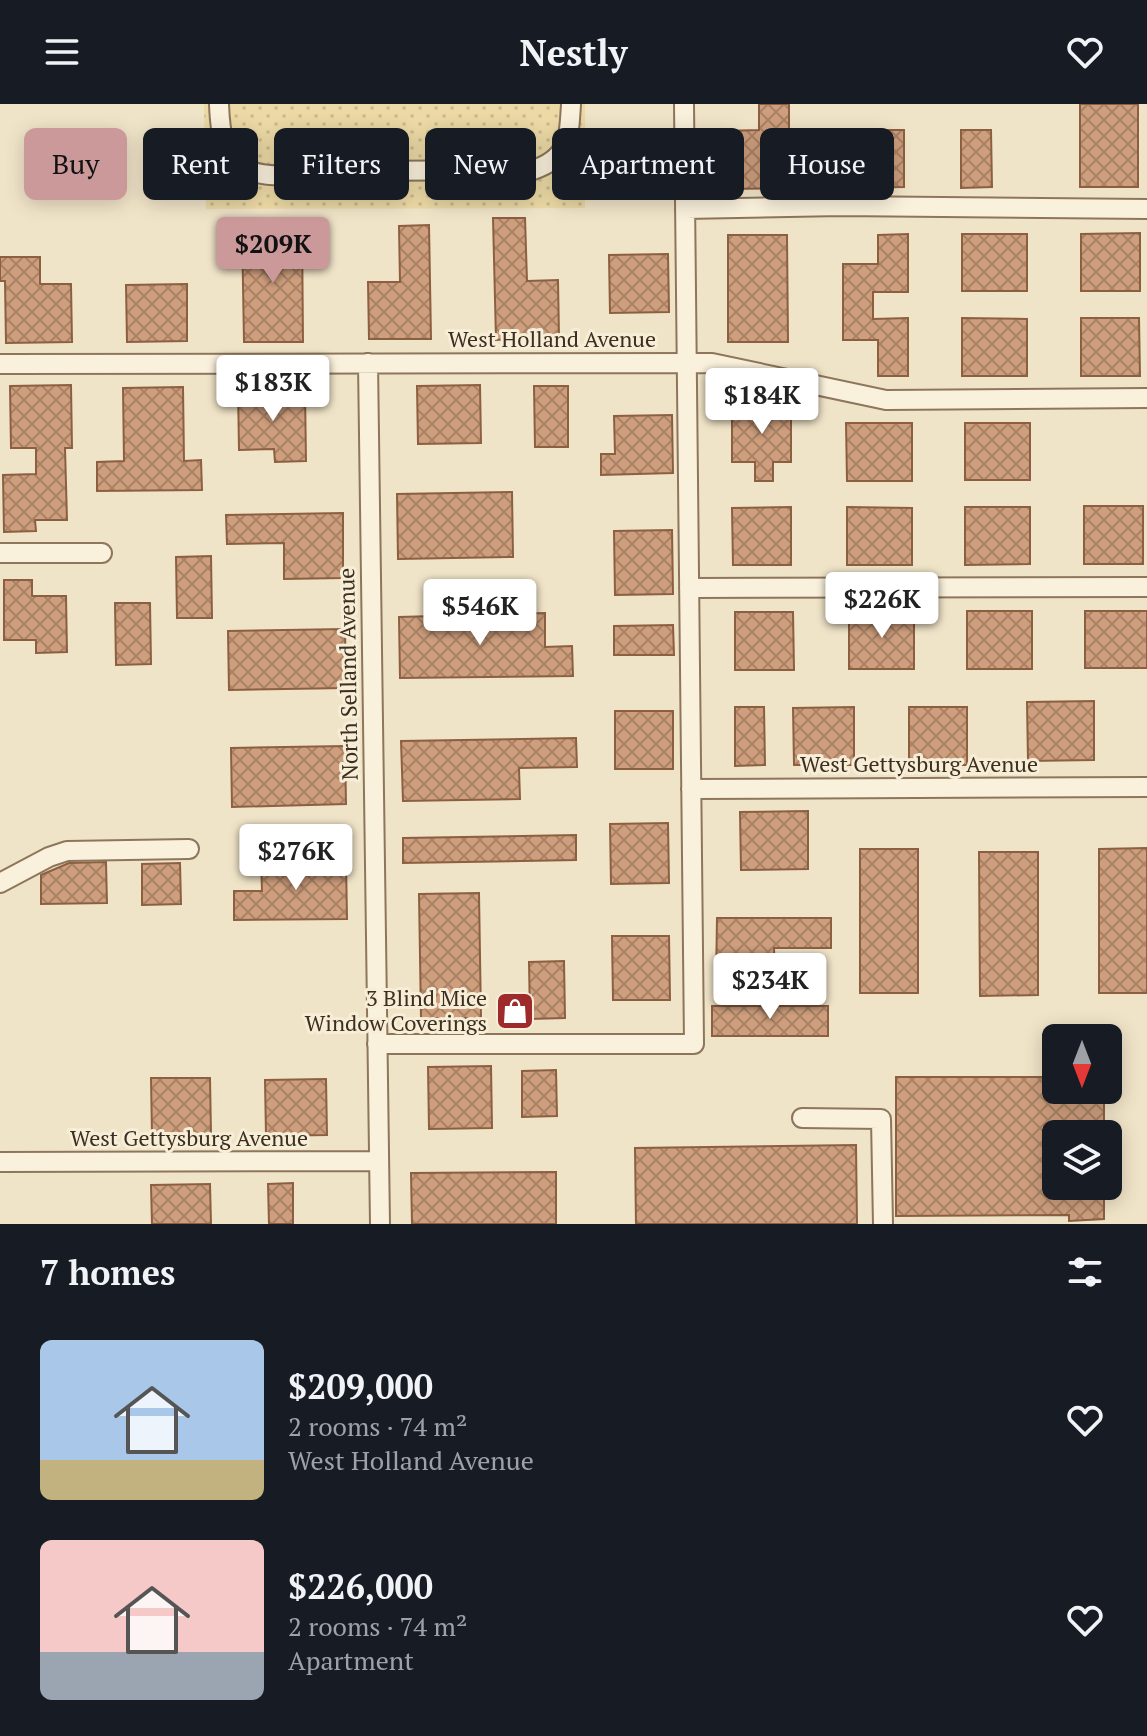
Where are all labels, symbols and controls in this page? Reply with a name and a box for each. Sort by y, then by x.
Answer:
text: Nestly [519,29,628,76]
icon: menu [40,30,84,74]
icon: heart [1063,30,1107,74]
chip: Buy [24,128,127,200]
chip: Rent [143,128,258,200]
chip: Filters [274,128,409,200]
chip: New [425,128,536,200]
chip: Apartment [552,128,744,200]
chip: House [760,128,894,200]
pin: $209K [217,217,329,285]
text: $209K [234,226,312,260]
street label: West Holland Avenue [448,324,656,353]
pin: $183K [217,355,329,423]
text: $183K [234,364,312,398]
pin: $184K [706,368,818,436]
text: $184K [723,377,801,411]
street label: North Selland Avenue [331,567,364,781]
pin: $226K [826,572,938,640]
pin: $546K [424,579,536,647]
text: $226K [843,581,921,615]
text: $546K [441,588,519,622]
street label: West Gettysburg Avenue [800,749,1038,778]
pin: $276K [240,824,352,892]
text: $276K [257,833,335,867]
pin: $234K [714,953,826,1021]
text: $234K [731,962,809,996]
place label: 3 Blind Mice Window Coverings [305,983,487,1037]
shop icon: 3 Blind Mice Window Coverings [494,990,536,1032]
north arrow [1042,1024,1122,1104]
map controls [1042,1024,1122,1200]
button: layers [1042,1120,1122,1200]
street label: West Gettysburg Avenue [70,1123,308,1152]
text: 7 homes [40,1250,175,1295]
icon: filters [1063,1250,1107,1294]
text: $209,000 [288,1364,433,1409]
icon: home [104,1372,200,1468]
icon: heart [1063,1398,1107,1442]
text: 2 rooms · 74 m² [288,1409,467,1443]
text: West Holland Avenue [288,1443,534,1477]
text: $226,000 [288,1564,433,1609]
icon: home [104,1572,200,1668]
icon: heart [1063,1598,1107,1642]
text: 2 rooms · 74 m² [288,1609,467,1643]
text: Apartment [288,1643,414,1677]

